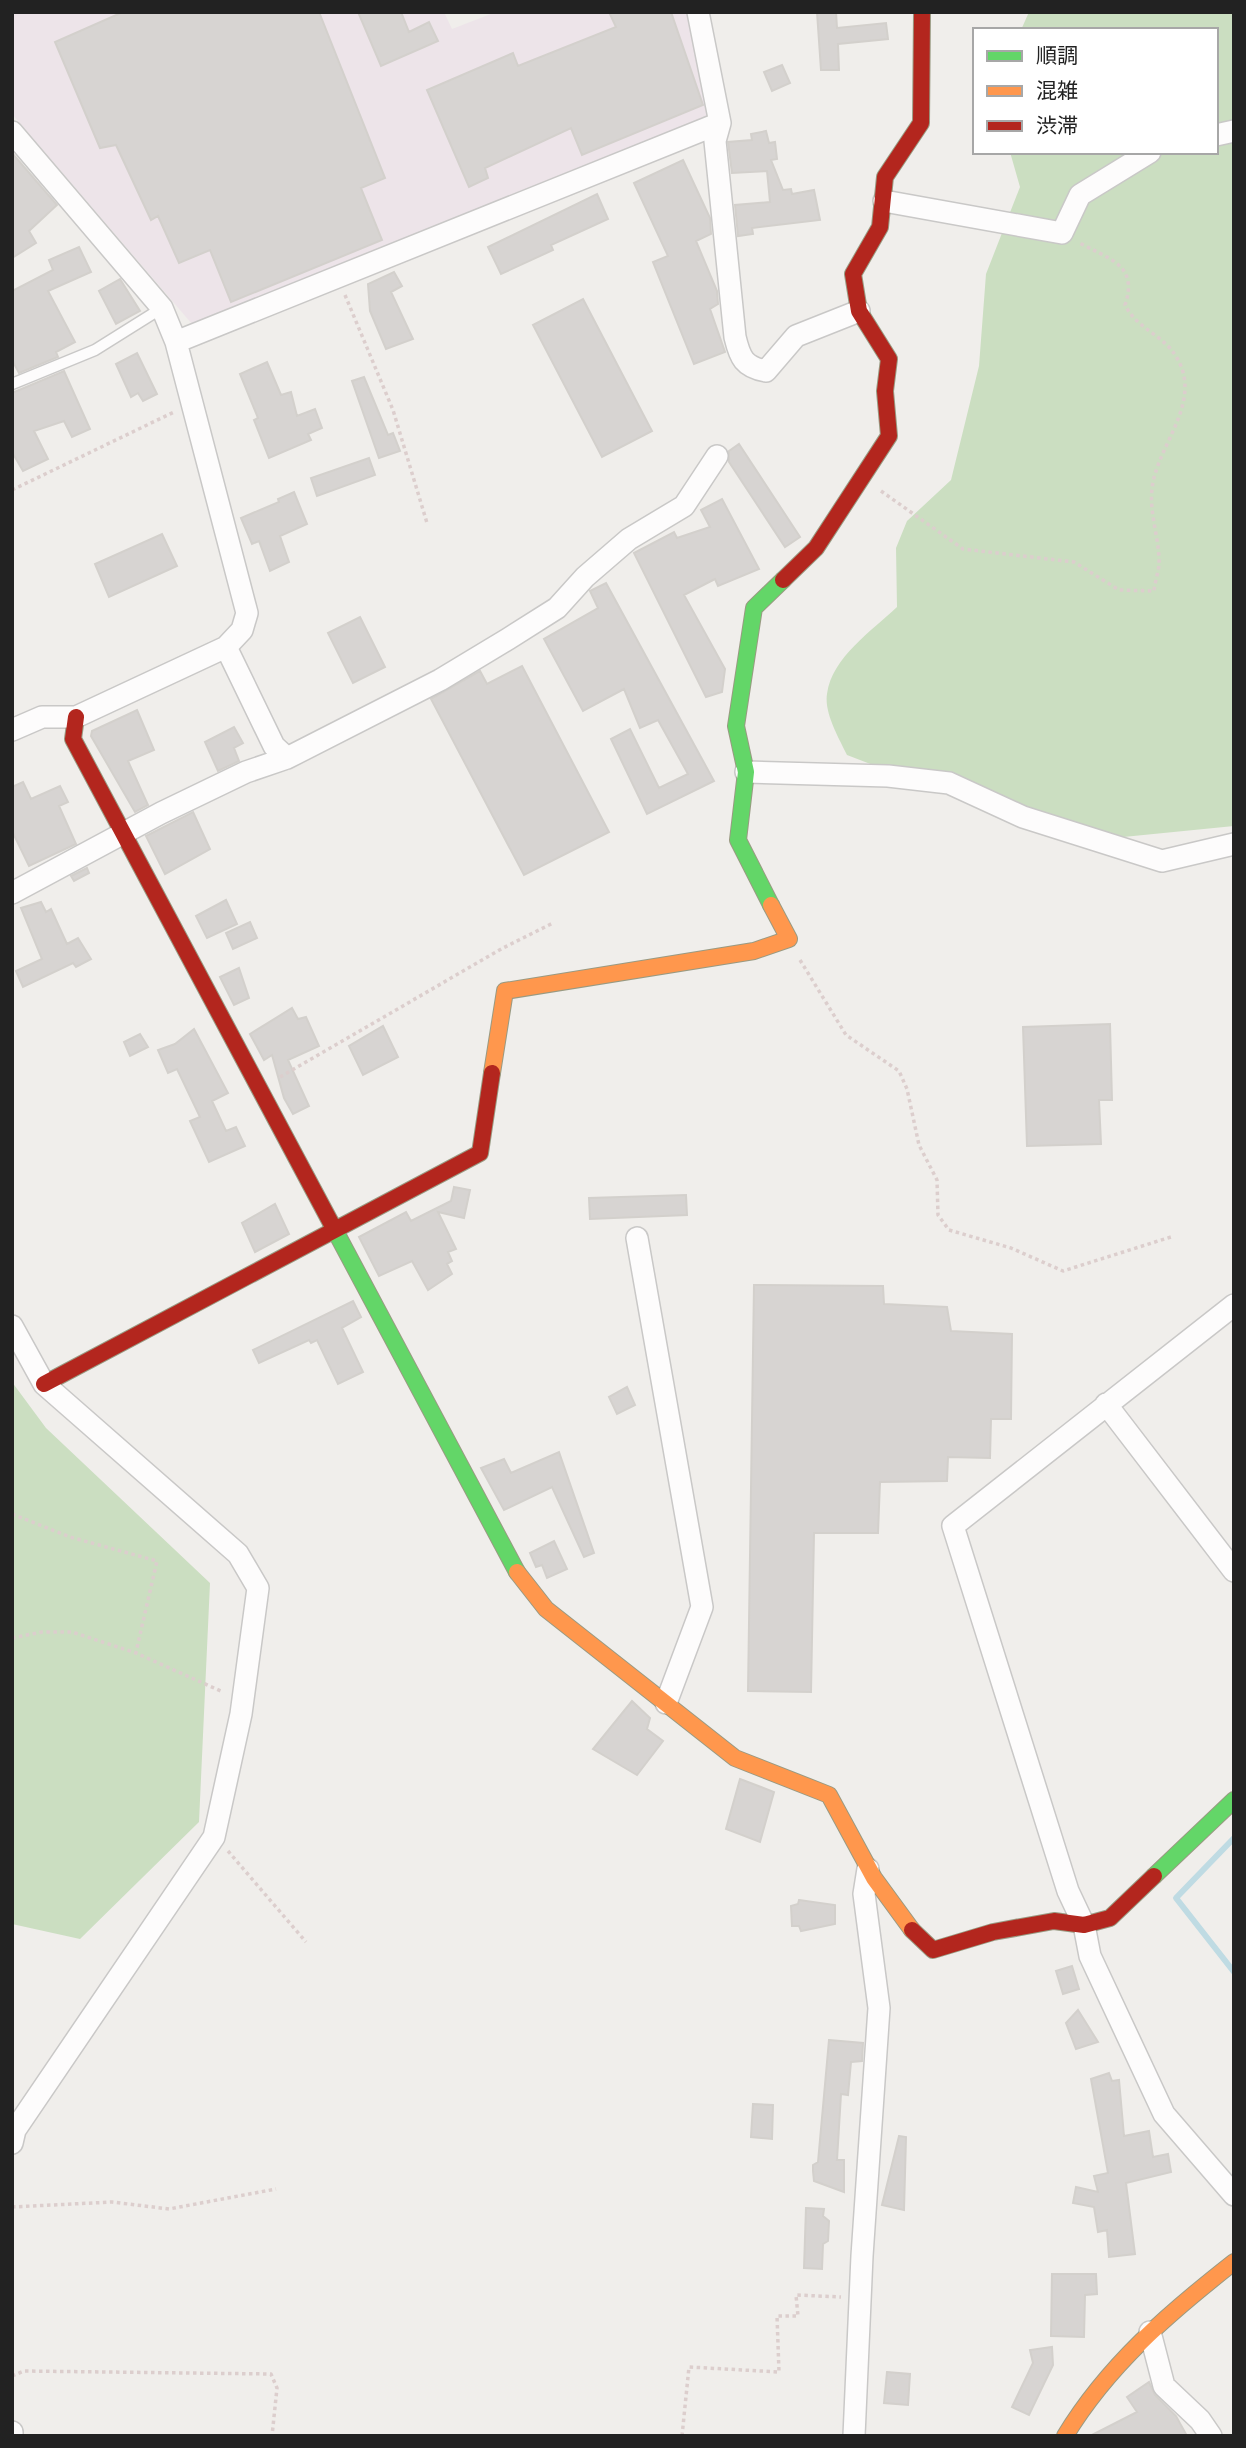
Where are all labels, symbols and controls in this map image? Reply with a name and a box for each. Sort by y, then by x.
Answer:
legend [973,28,1218,154]
text: 順調 [1036,41,1078,69]
text: 混雑 [1036,76,1078,104]
text: 渋滞 [1036,111,1078,139]

